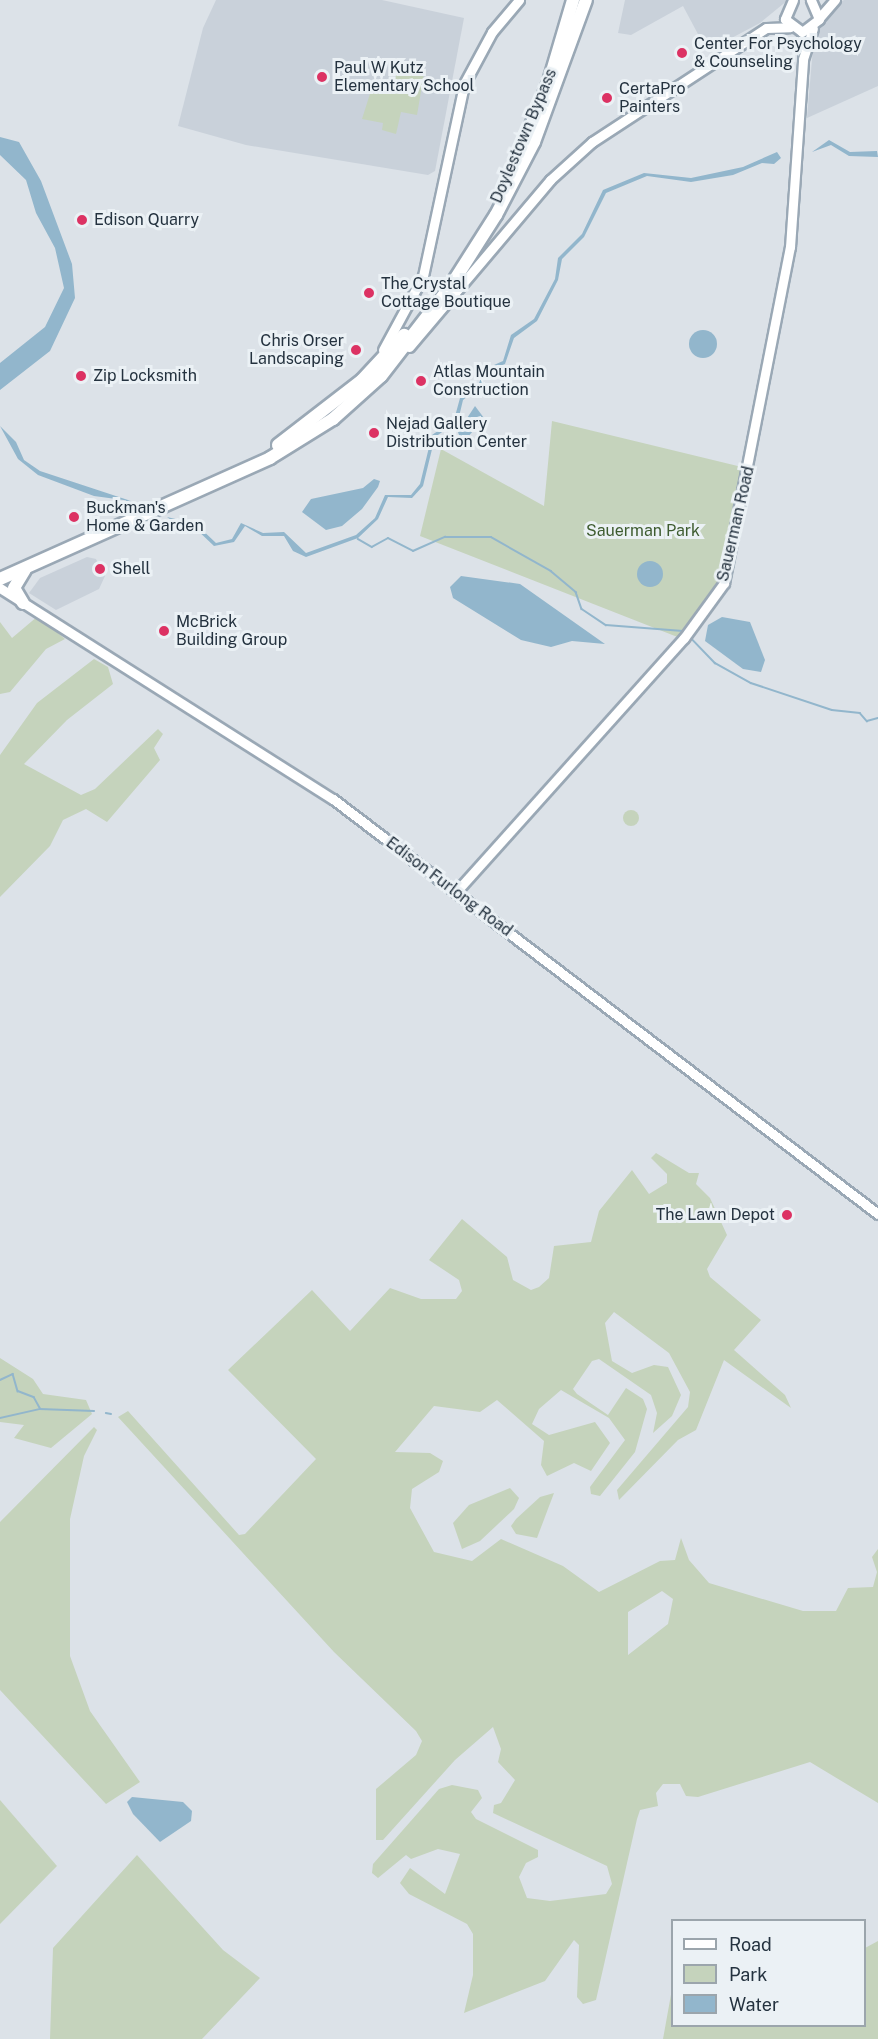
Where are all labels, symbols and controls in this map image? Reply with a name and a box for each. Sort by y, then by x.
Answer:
place label: Center For Psychology & Counseling [694,34,862,72]
marker: Center For Psychology & Counseling [675,46,689,60]
place label: Paul W Kutz Elementary School [334,58,474,96]
street label: Doylestown Bypass [487,66,561,206]
marker: Paul W Kutz Elementary School [315,70,329,84]
place label: CertaPro Painters [619,79,685,117]
marker: CertaPro Painters [600,91,614,105]
place label: Edison Quarry [94,210,199,230]
marker: Edison Quarry [75,213,89,227]
place label: The Crystal Cottage Boutique [381,274,511,312]
marker: The Crystal Cottage Boutique [362,286,376,300]
place label: Chris Orser Landscaping [249,331,344,369]
marker: Chris Orser Landscaping [349,343,363,357]
place label: Atlas Mountain Construction [433,362,545,400]
place label: Zip Locksmith [93,366,197,386]
marker: Zip Locksmith [74,369,88,383]
marker: Atlas Mountain Construction [414,374,428,388]
place label: Nejad Gallery Distribution Center [386,414,527,452]
marker: Nejad Gallery Distribution Center [367,426,381,440]
street label: Sauerman Road [713,464,759,584]
place label: Buckman's Home & Garden [86,498,204,536]
marker: Buckman's Home & Garden [67,510,81,524]
park label: Sauerman Park [586,521,700,541]
place label: Shell [112,559,150,579]
marker: Shell [93,562,107,576]
place label: McBrick Building Group [176,612,287,650]
marker: McBrick Building Group [157,624,171,638]
street label: Edison Furlong Road [382,833,516,941]
place label: The Lawn Depot [656,1205,775,1225]
marker: The Lawn Depot [780,1208,794,1222]
legend [671,1919,866,2027]
text: Road [729,1934,772,1955]
text: Park [729,1964,767,1985]
text: Water [729,1994,779,2015]

